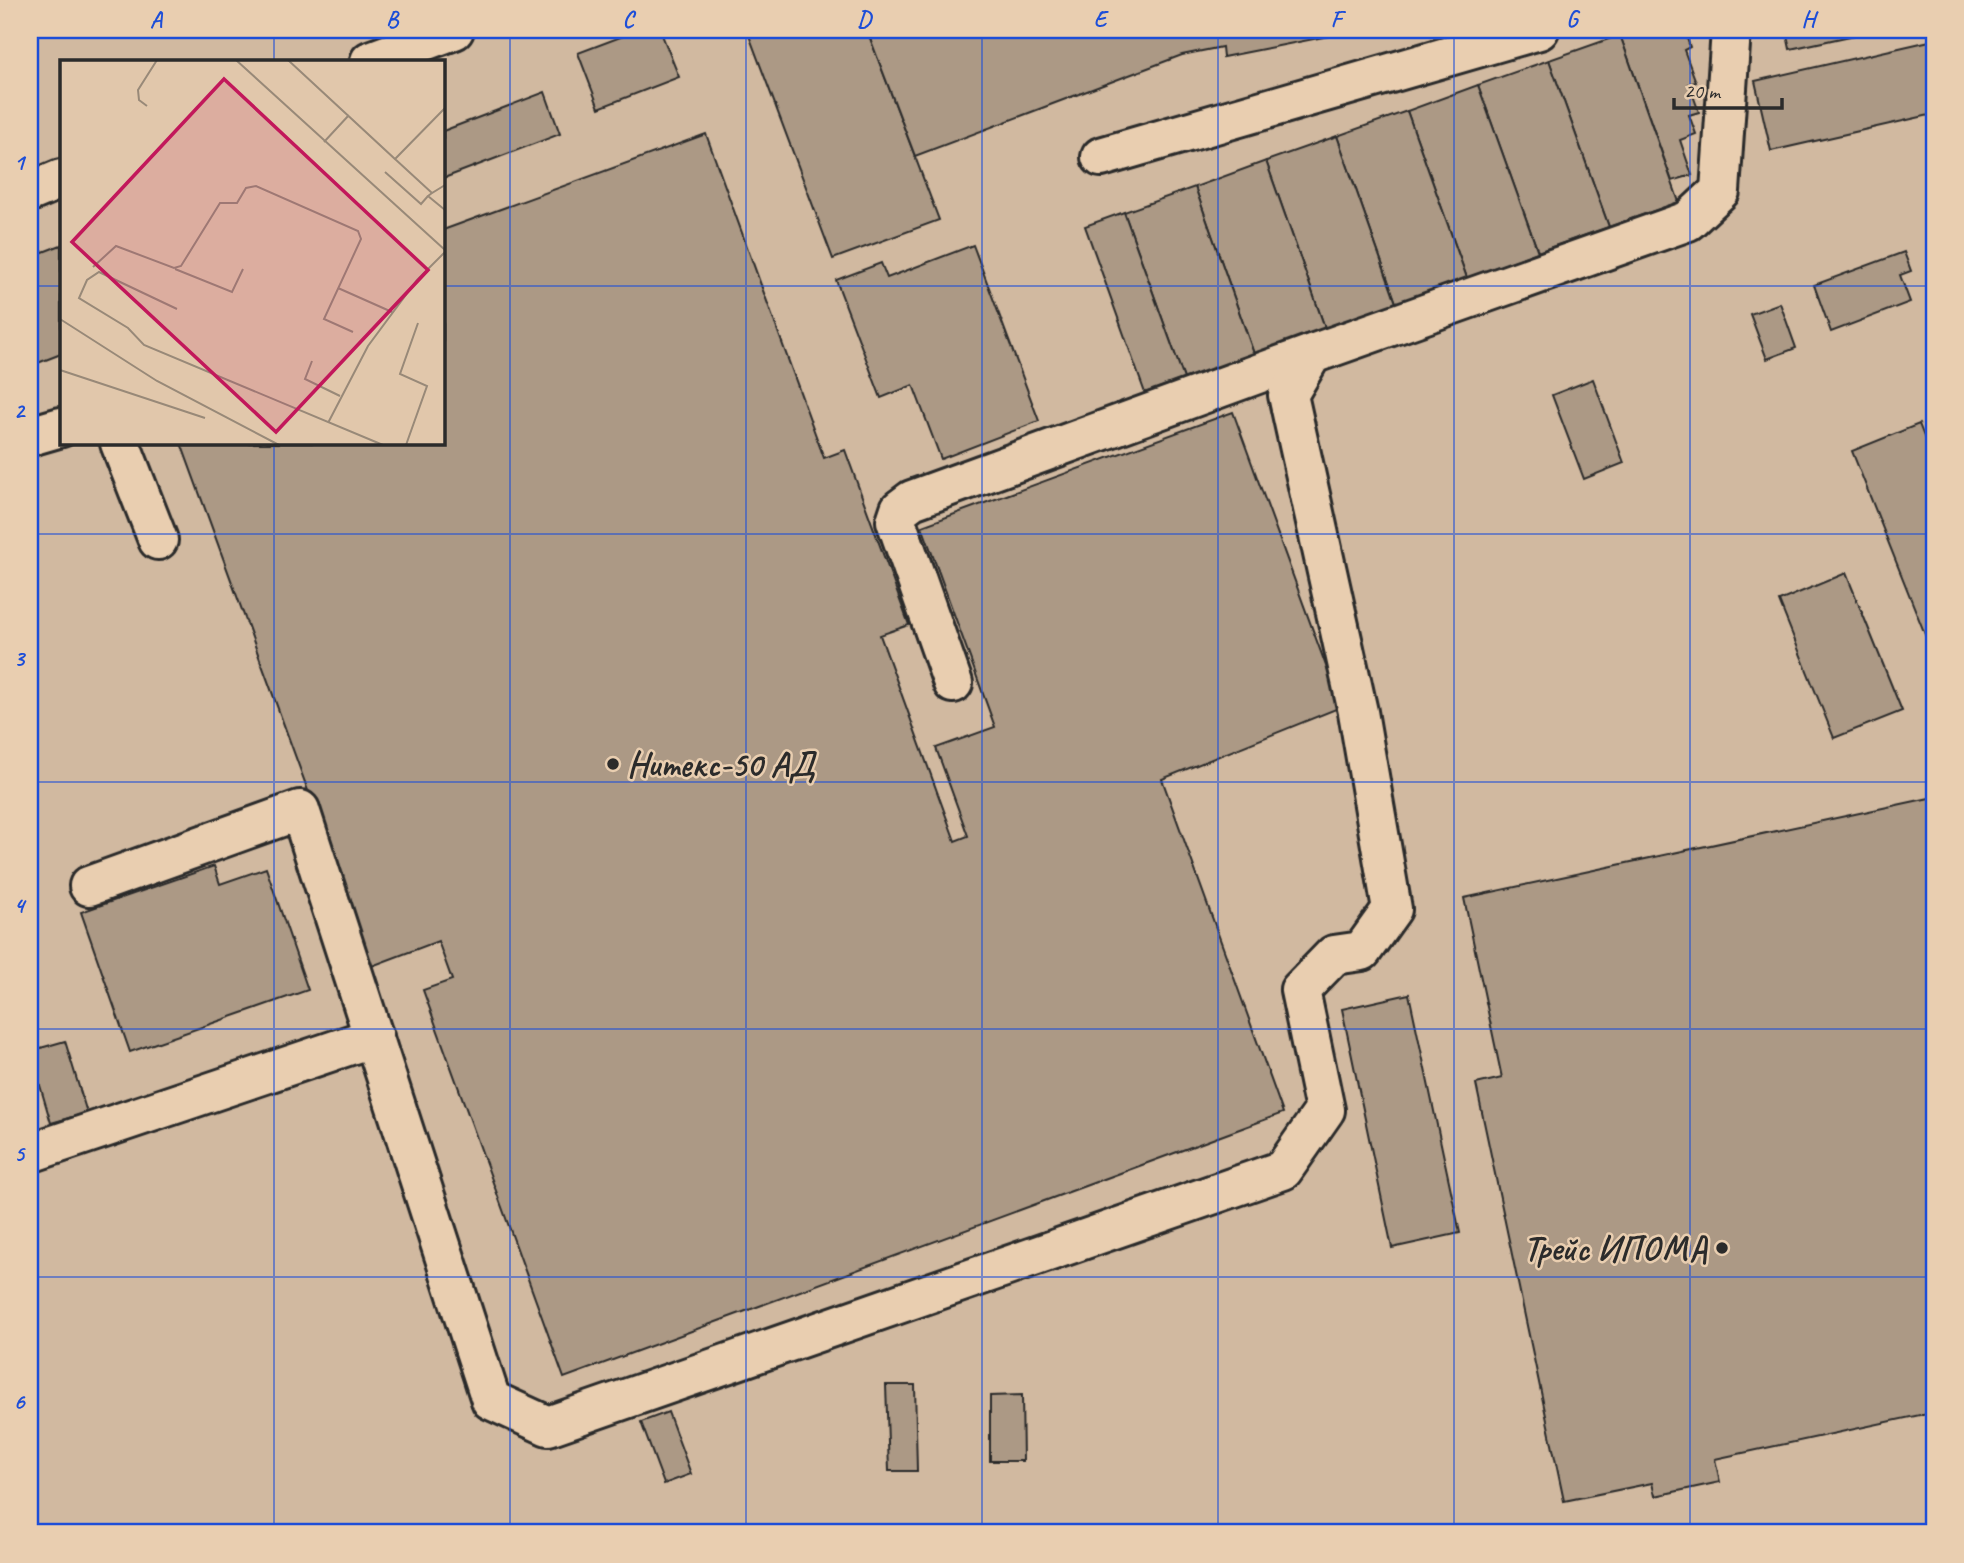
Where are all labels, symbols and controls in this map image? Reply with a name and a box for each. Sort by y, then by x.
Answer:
text: A [150,5,164,34]
text: B [386,5,400,34]
text: C [623,5,637,34]
text: D [857,5,873,34]
text: E [1094,5,1110,34]
text: F [1331,5,1347,34]
text: G [1566,5,1581,34]
text: H [1801,5,1819,34]
inset map [60,60,444,444]
scale bar [1674,66,1782,110]
text: 20 m [1684,78,1722,104]
text: 1 [14,148,27,177]
text: 2 [14,396,27,425]
text: 3 [14,644,27,673]
place label: Нитекс-50 АД [627,742,817,787]
marker: Нитекс-50 АД [605,756,621,772]
text: 4 [14,891,27,920]
text: 5 [14,1139,26,1168]
place label: Трейс ИПОМА [1524,1226,1709,1271]
marker: Трейс ИПОМА [1714,1240,1730,1256]
text: 6 [14,1387,27,1416]

